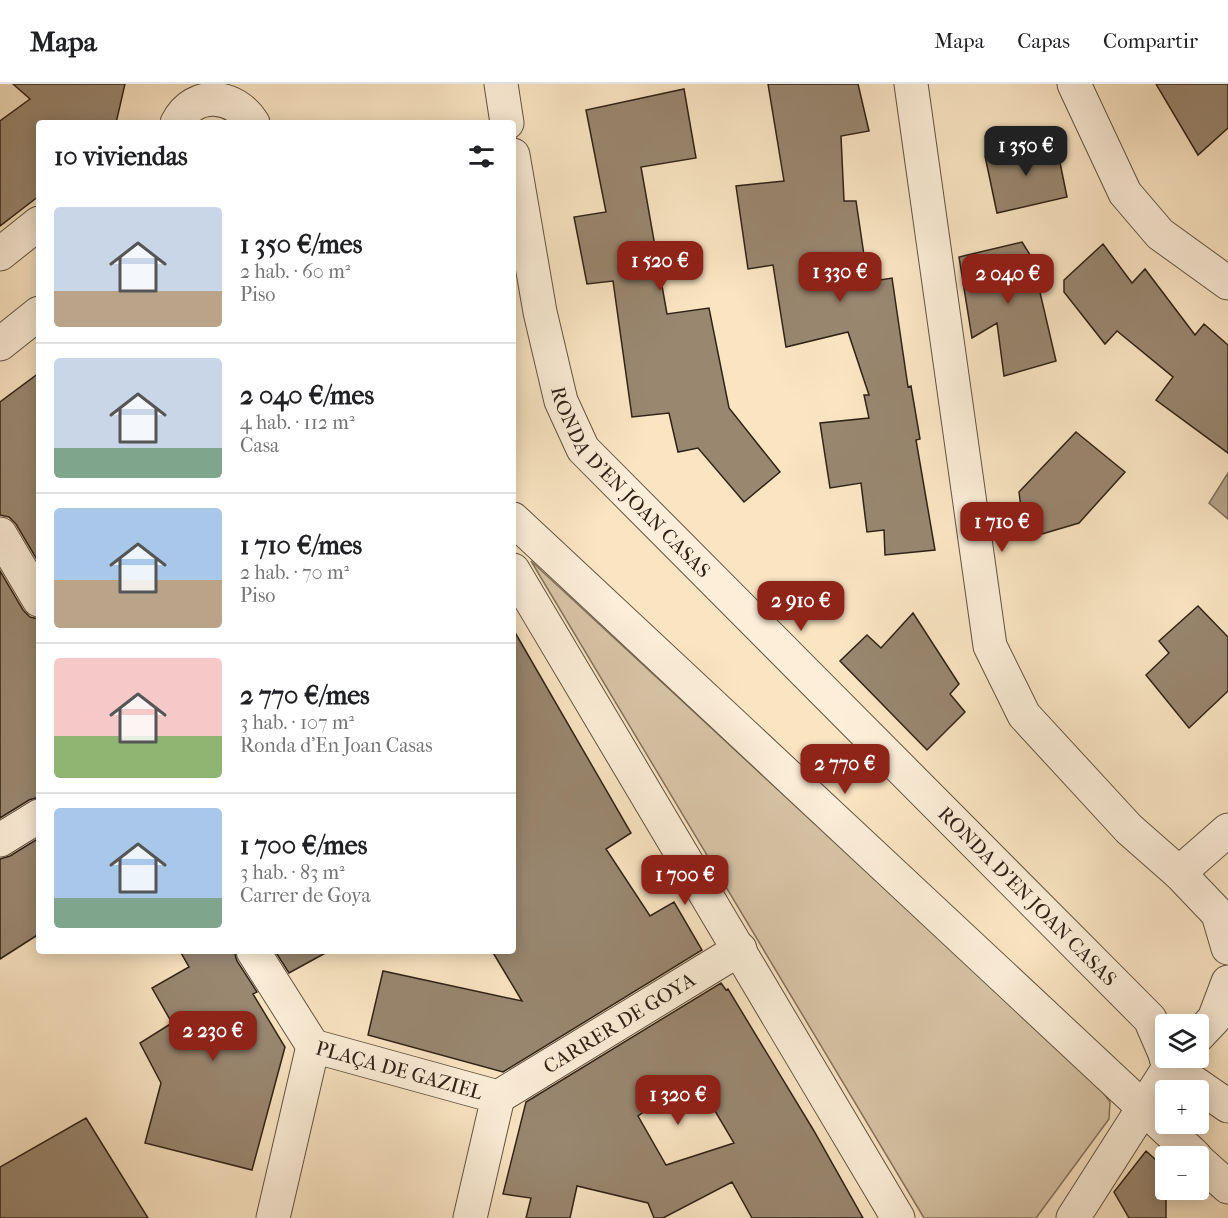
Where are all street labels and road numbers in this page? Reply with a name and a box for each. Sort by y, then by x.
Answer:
street label: RONDA D'EN JOAN CASAS [546,384,715,582]
street label: RONDA D'EN JOAN CASAS [933,802,1121,991]
street label: CARRER DE GOYA [539,968,700,1078]
street label: PLAÇA DE GAZIEL [313,1036,485,1104]

